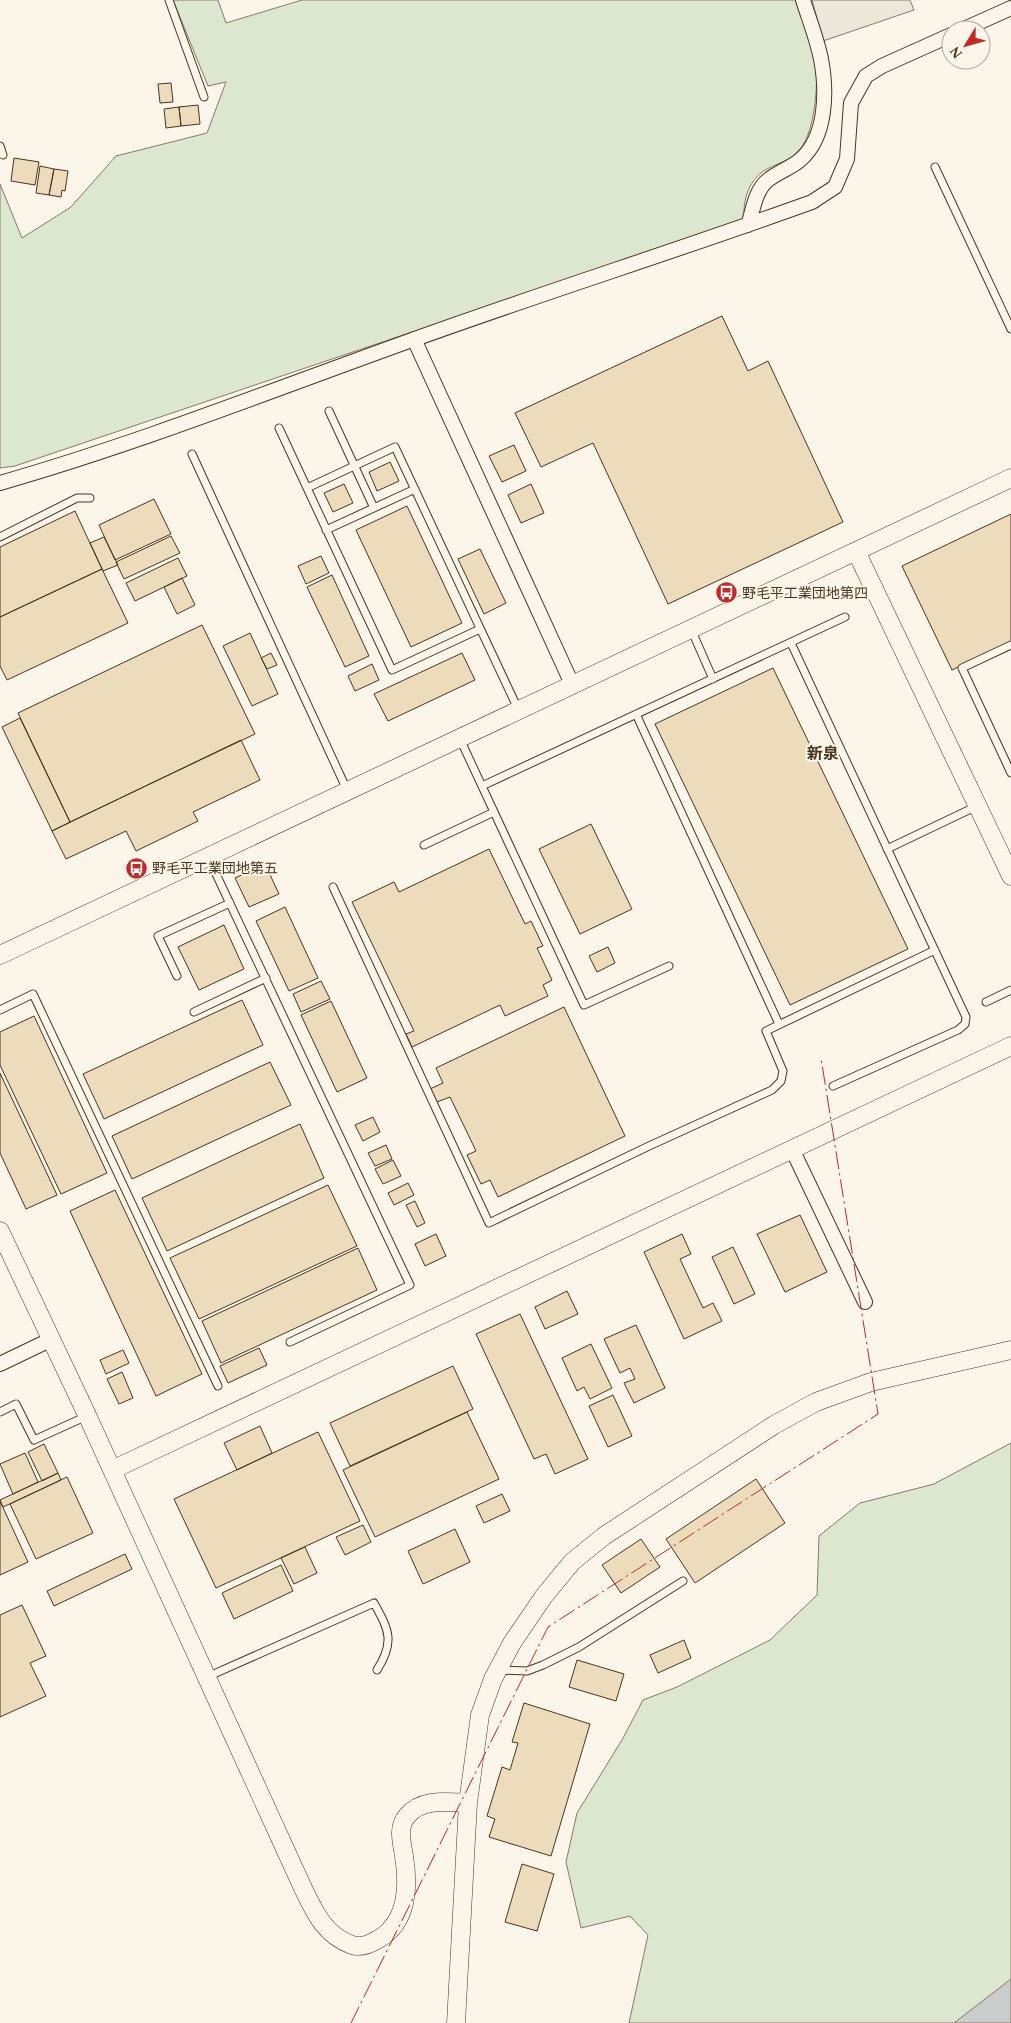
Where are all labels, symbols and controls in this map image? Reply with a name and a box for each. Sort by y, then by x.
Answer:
north arrow [941,20,991,70]
text: N [947,44,965,61]
bus stop icon: 野毛平工業団地第四 [714,581,738,605]
place label: 野毛平工業団地第四 [742,585,868,601]
district label: 新泉 [807,745,839,762]
bus stop icon: 野毛平工業団地第五 [124,856,148,880]
place label: 野毛平工業団地第五 [152,860,278,876]

